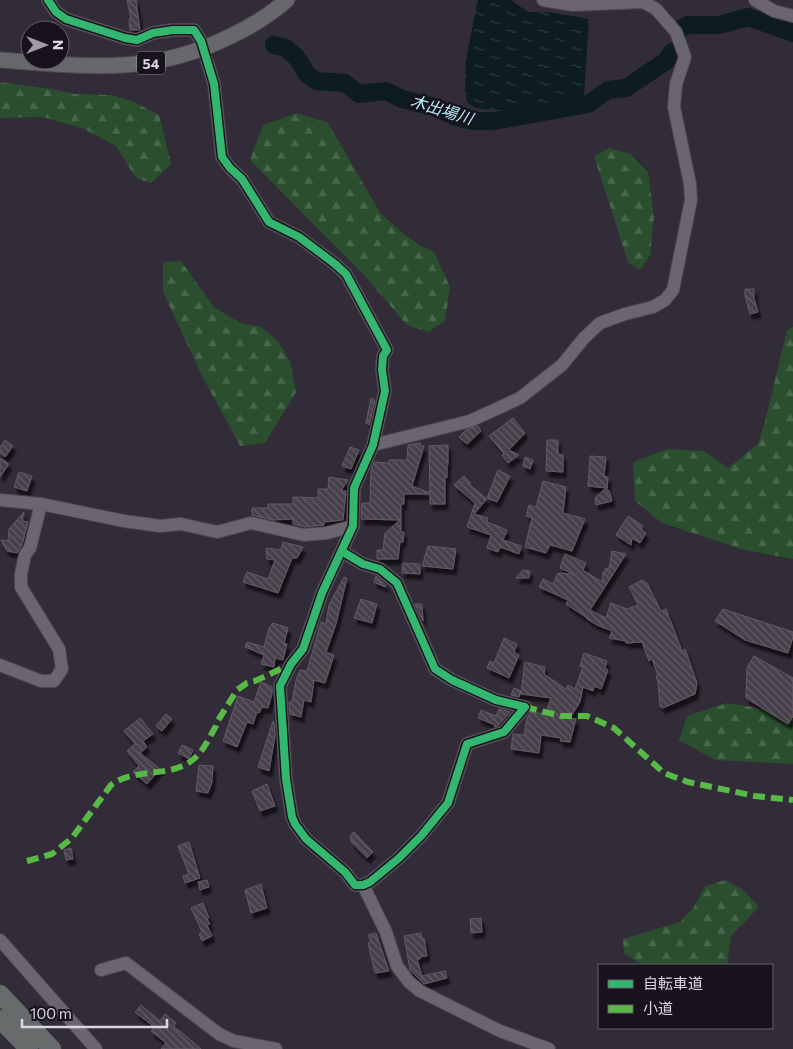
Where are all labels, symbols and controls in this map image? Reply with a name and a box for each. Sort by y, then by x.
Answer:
north arrow [20,20,70,70]
text: N [50,40,67,50]
road number: 54 [137,52,165,74]
water label: 木出場川 [409,91,477,128]
legend [598,964,773,1029]
text: 自転車道 [643,974,703,992]
scale bar [22,996,168,1028]
text: 小道 [643,999,673,1017]
text: 100 m [30,1004,72,1022]

